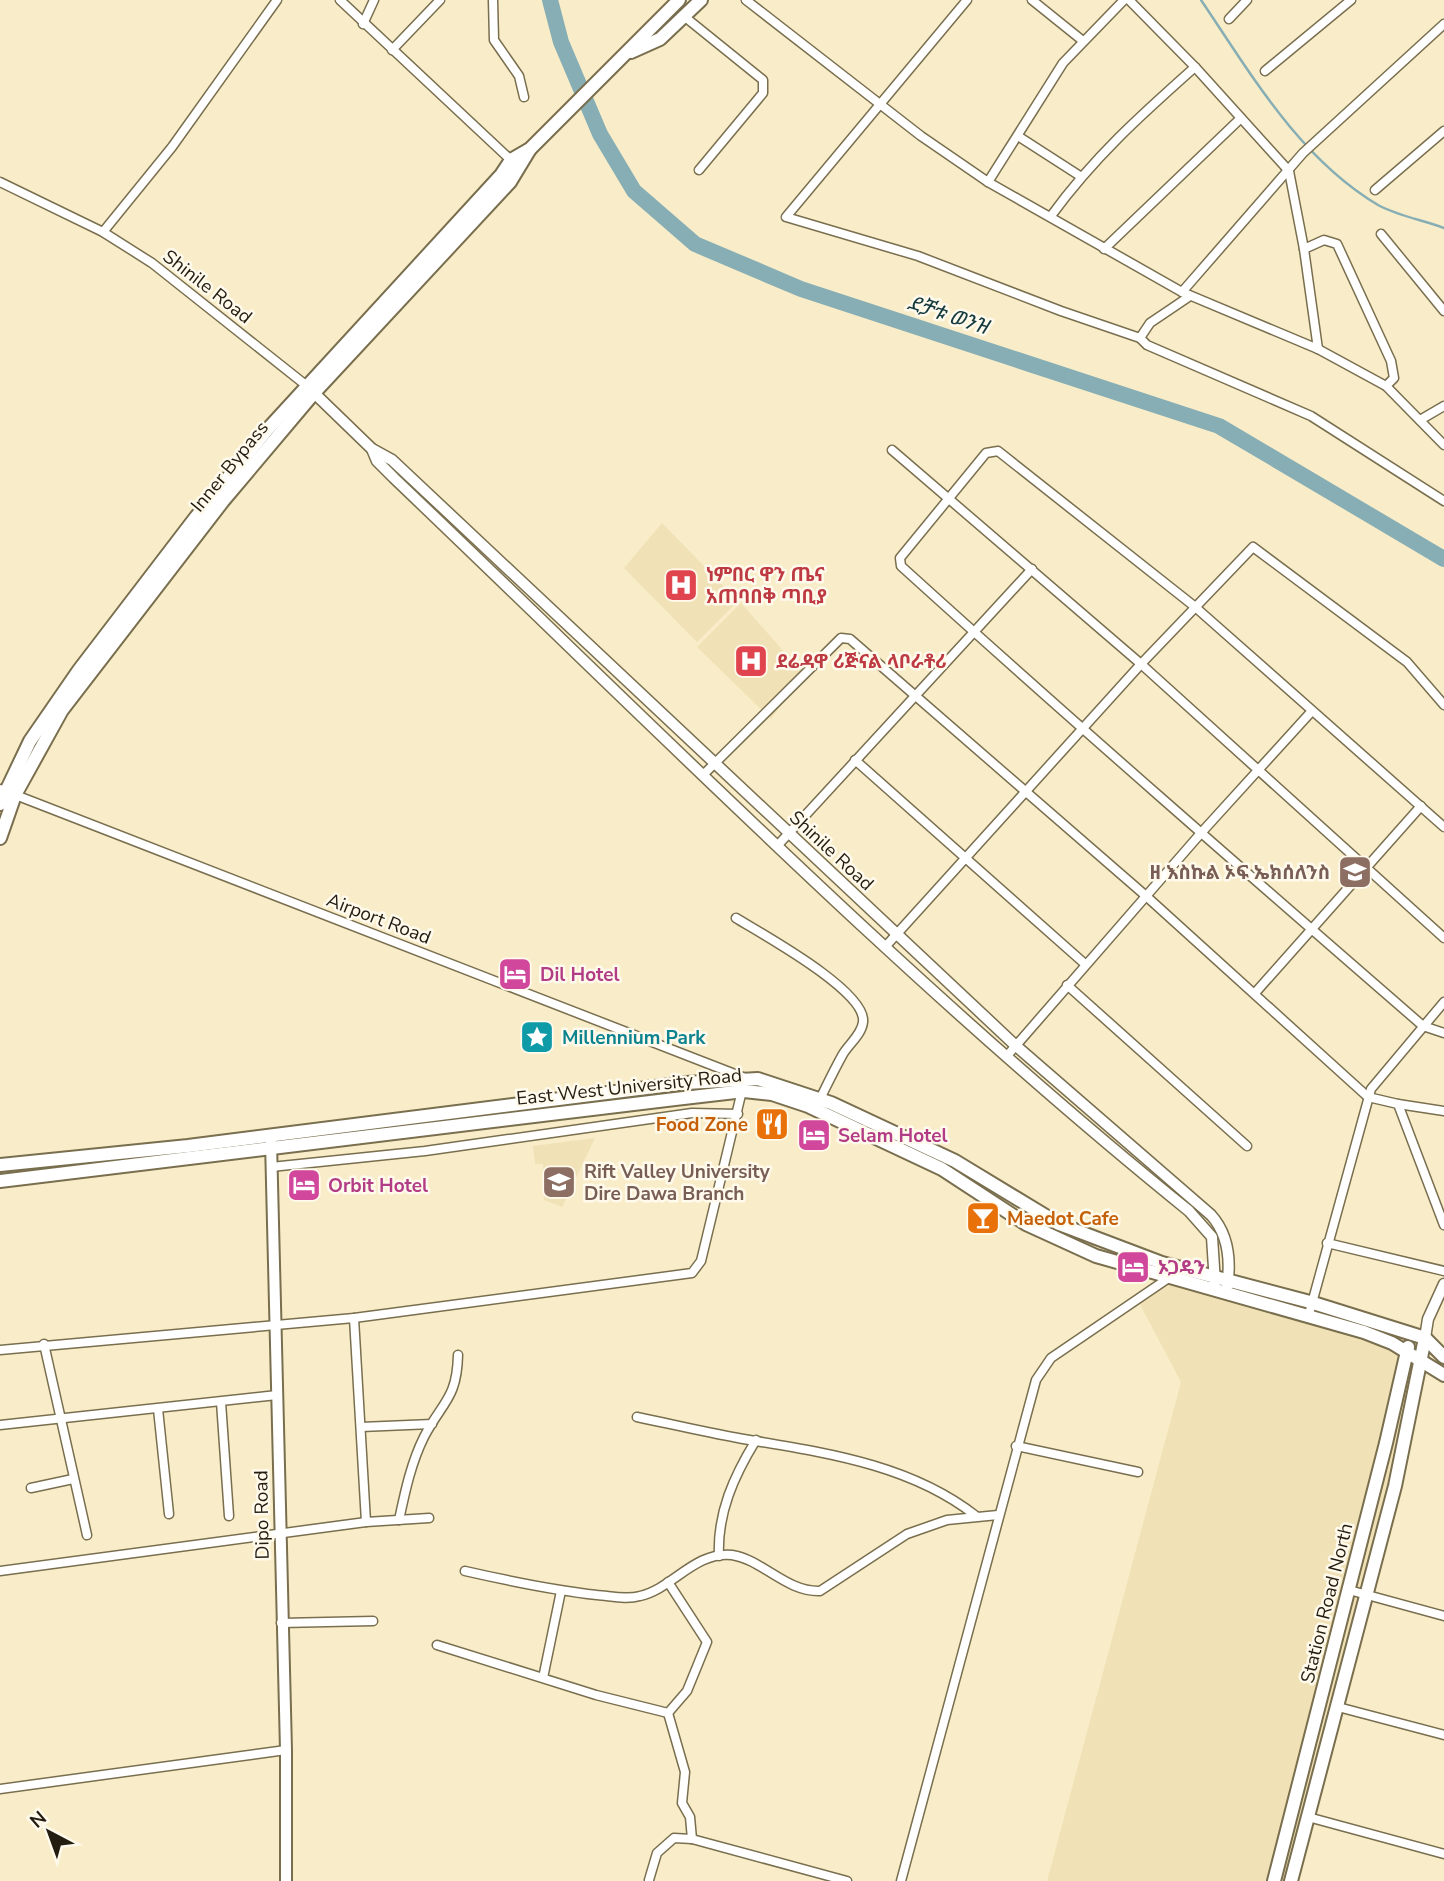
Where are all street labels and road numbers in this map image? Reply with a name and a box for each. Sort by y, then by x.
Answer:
street label: Shinile Road [157,244,257,330]
street label: Inner Bypass [185,416,275,518]
street label: Shinile Road [783,805,879,897]
street label: Airport Road [323,887,435,951]
street label: East West University Road [515,1062,743,1112]
street label: Dipo Road [248,1470,276,1560]
street label: Station Road North [1295,1520,1359,1686]

